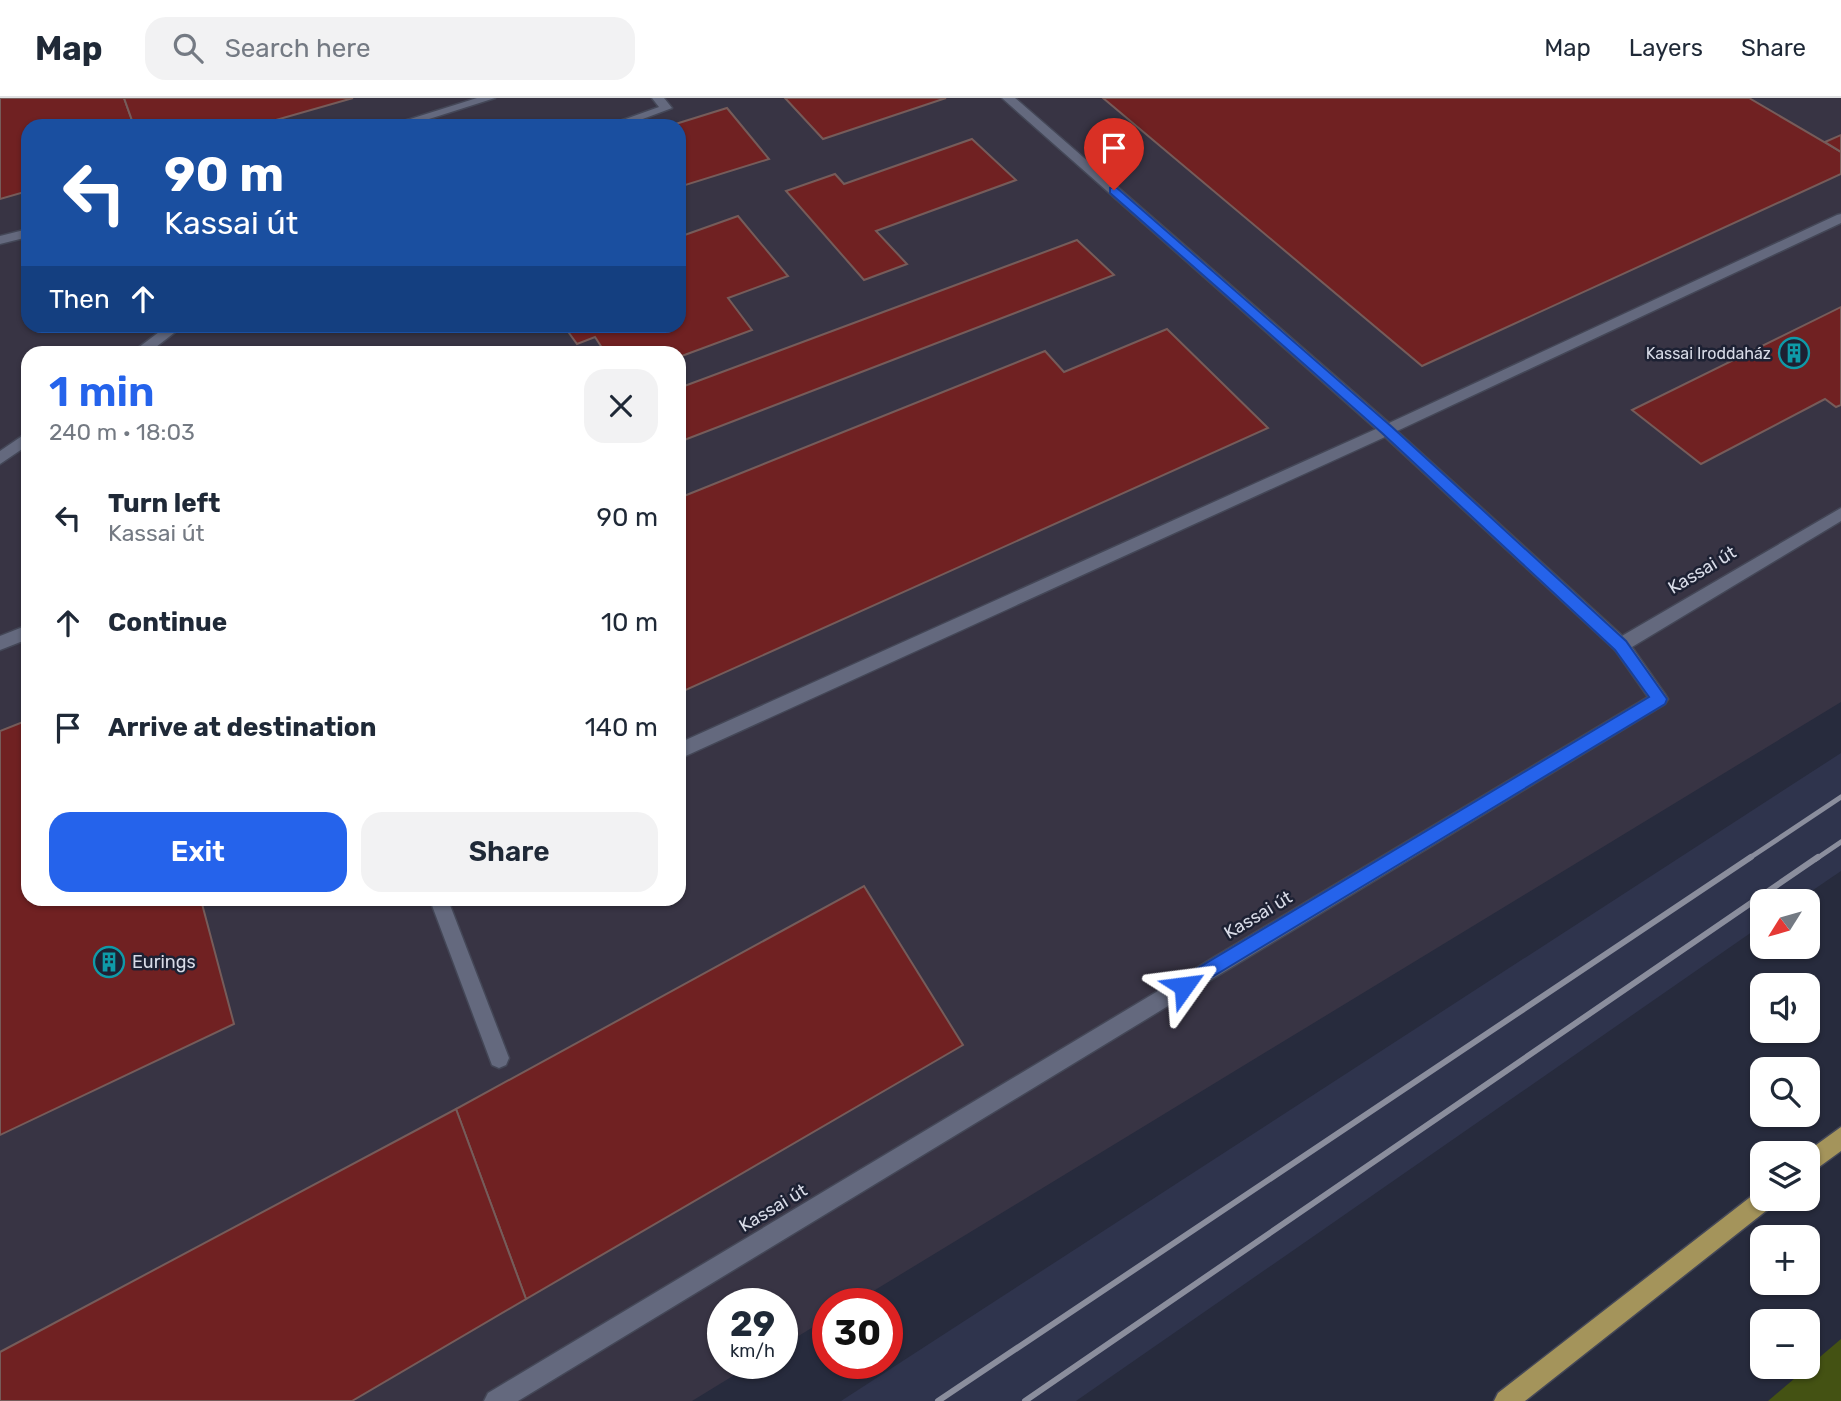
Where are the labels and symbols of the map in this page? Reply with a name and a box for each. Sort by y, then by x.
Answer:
pin [1084,118,1144,190]
building icon: Kassai Iroddaház [1777,336,1811,370]
place label: Kassai Iroddaház [1646,344,1771,363]
street label: Kassai út [1664,541,1740,599]
street label: Kassai út [1220,886,1296,944]
north arrow [1750,889,1820,959]
building icon: Eurings [92,945,126,979]
position arrow [1147,949,1221,1023]
place label: Eurings [132,951,196,973]
street label: Kassai út [735,1179,811,1237]
speed limit sign: 30 [812,1288,903,1379]

